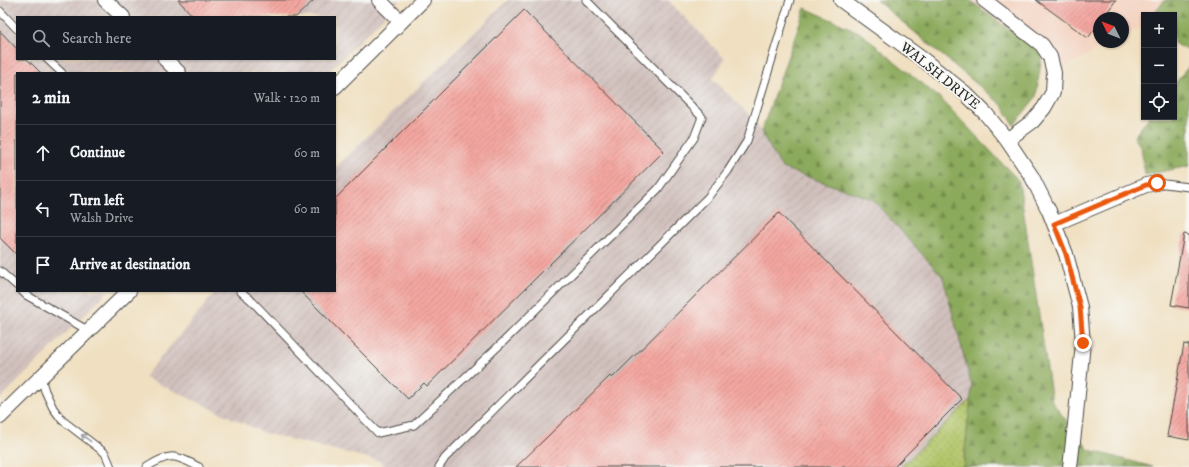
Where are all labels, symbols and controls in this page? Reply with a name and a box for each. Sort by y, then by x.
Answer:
north arrow [1093,12,1129,48]
map controls [1141,12,1177,120]
button: + [1141,12,1177,48]
search box [16,16,336,60]
icon: search [30,27,52,49]
text: Search here [62,29,131,48]
street label: WALSH DRIVE [896,38,984,114]
button: − [1141,48,1177,84]
button: locate [1141,84,1177,120]
text: 2 min [32,87,70,109]
text: Walk · 120 m [254,90,320,106]
icon: ahead [32,142,54,164]
text: Continue [70,143,125,162]
text: 60 m [294,145,320,161]
route start [1148,174,1166,192]
text: Turn left [70,191,124,210]
icon: left [32,198,54,220]
text: 60 m [294,201,320,217]
text: Walsh Drive [70,210,133,226]
icon: arrive [32,254,54,276]
text: Arrive at destination [70,255,190,274]
route end [1074,334,1092,352]
one-way arrow [81,434,92,442]

